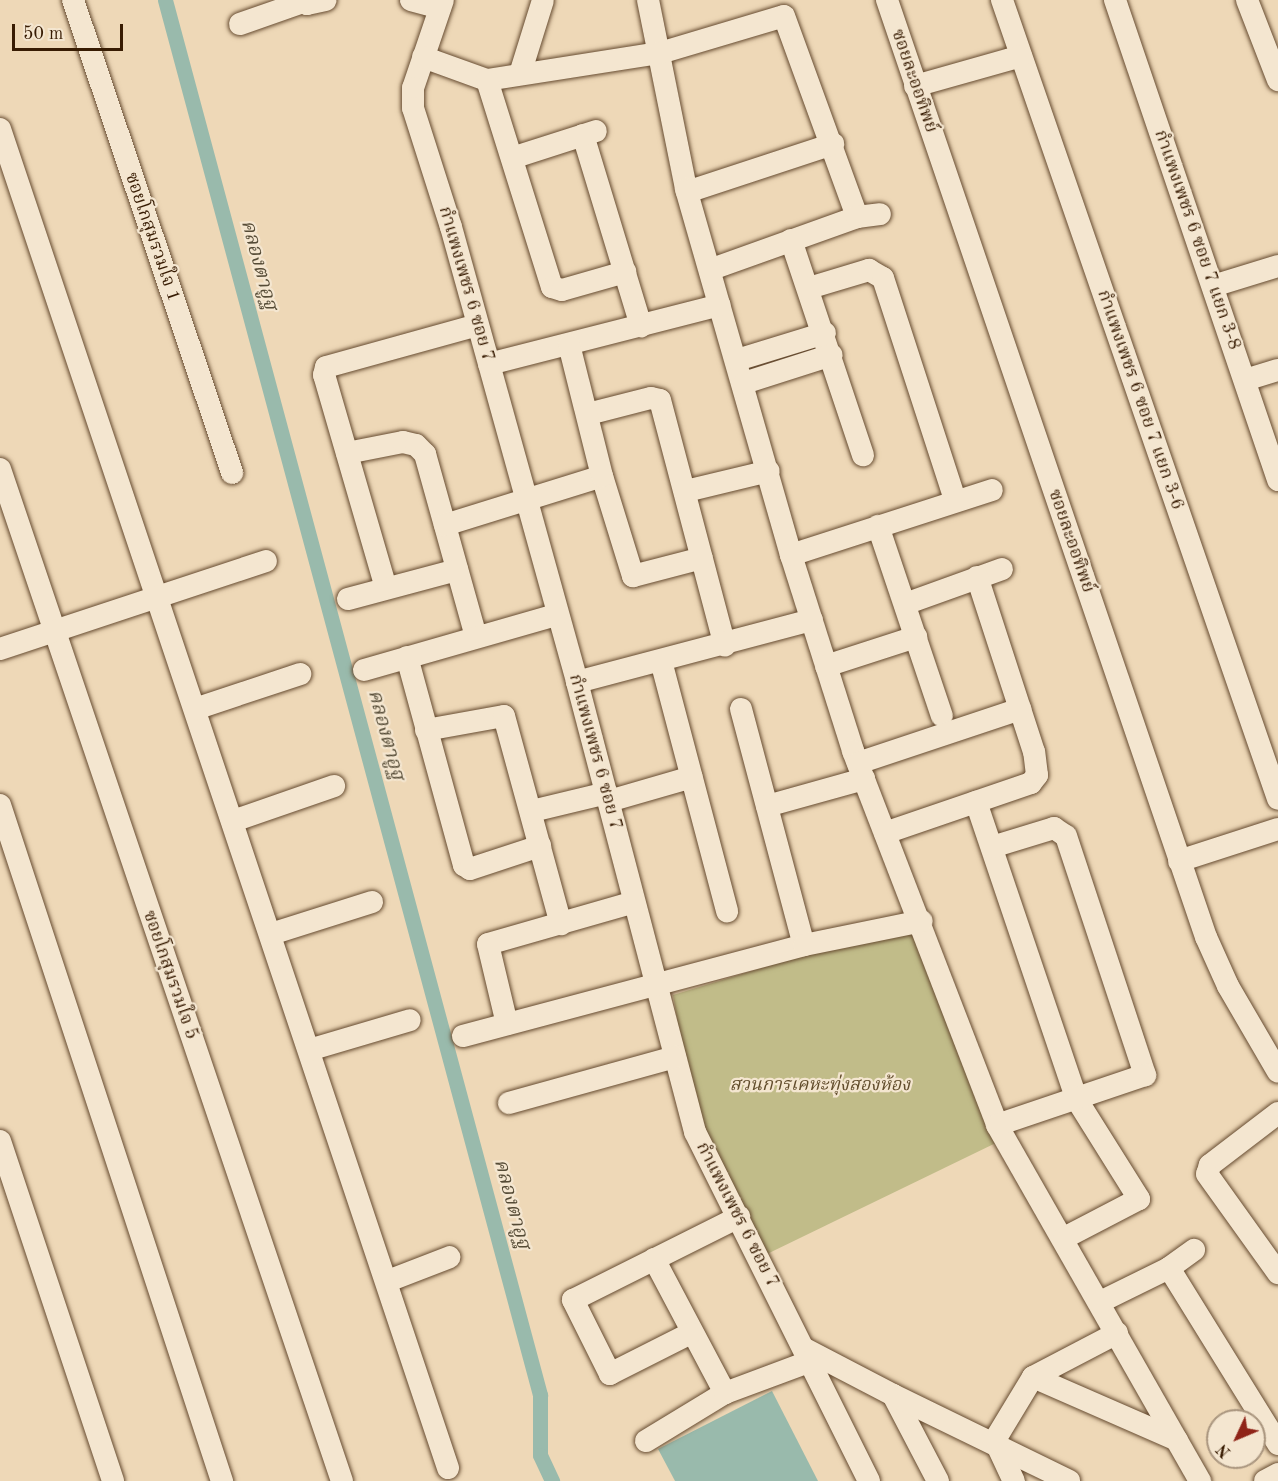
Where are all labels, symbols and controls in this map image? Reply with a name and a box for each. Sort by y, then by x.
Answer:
scale bar [15,12,126,50]
text: 50 m [23,25,63,43]
street label: ซอยละออทิพย์ [886,26,942,136]
street label: กำแพงเพชร 6 ซอย 7 แยก 3-8 [1149,127,1245,353]
street label: ซอยโกสุมรวมใจ 1 [120,170,184,304]
street label: กำแพงเพชร 6 ซอย 7 [434,204,498,364]
water label: คลองตาอูฐ [234,217,282,313]
street label: กำแพงเพชร 6 ซอย 7 แยก 3-6 [1092,287,1188,513]
street label: ซอยละออทิพย์ [1043,486,1099,596]
street label: กำแพงเพชร 6 ซอย 7 [564,672,626,832]
water label: คลองตาอูฐ [361,687,409,783]
street label: ซอยโกสุมรวมใจ 5 [138,908,202,1042]
park label: สวนการเคหะทุ่งสองห้อง [730,1074,910,1096]
street label: กำแพงเพชร 6 ซอย 7 [691,1139,783,1291]
water label: คลองตาอูฐ [487,1156,535,1252]
north arrow [1206,1409,1266,1469]
text: N [1214,1440,1235,1460]

